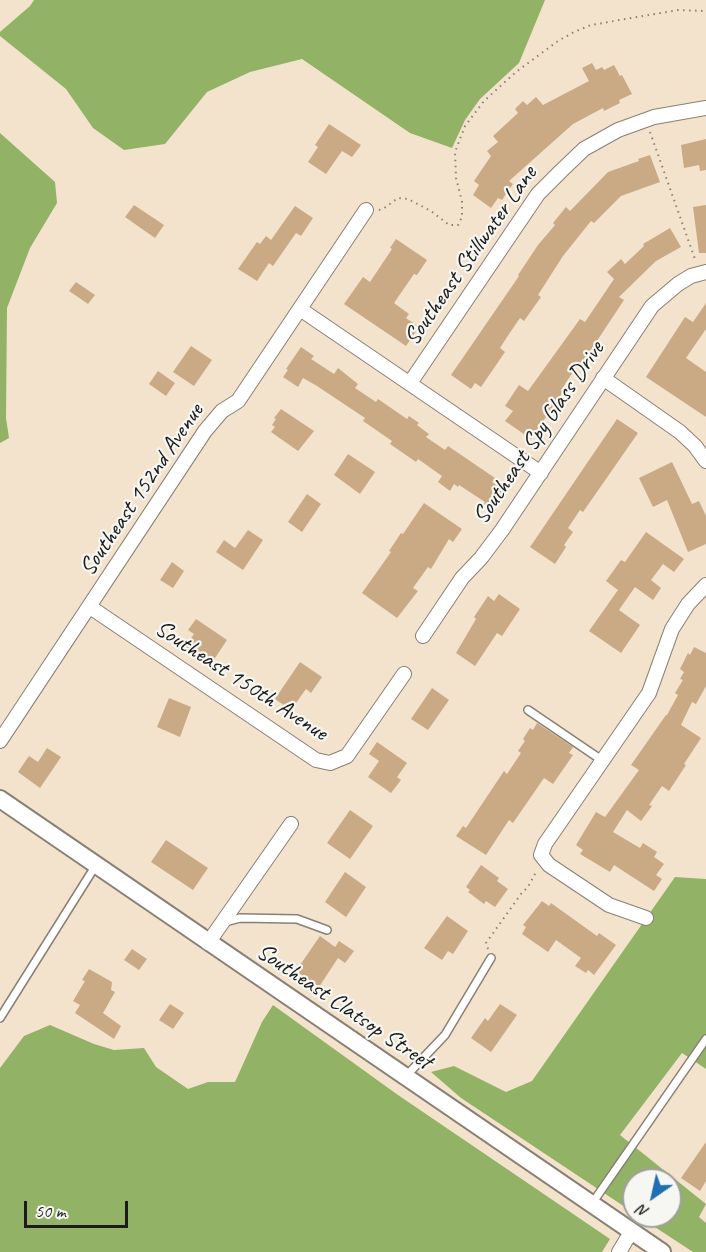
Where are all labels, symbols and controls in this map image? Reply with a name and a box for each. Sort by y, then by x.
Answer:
street label: Southeast Stillwater Lane [398,161,544,351]
street label: Southeast Spy Glass Drive [467,336,611,530]
street label: Southeast 152nd Avenue [74,398,210,582]
street label: Southeast 150th Avenue [149,614,333,748]
street label: Southeast Clatsop Street [251,938,437,1076]
north arrow [622,1168,682,1228]
scale bar [27,1189,130,1227]
text: 50 m [35,1200,66,1222]
text: N [633,1200,653,1222]

